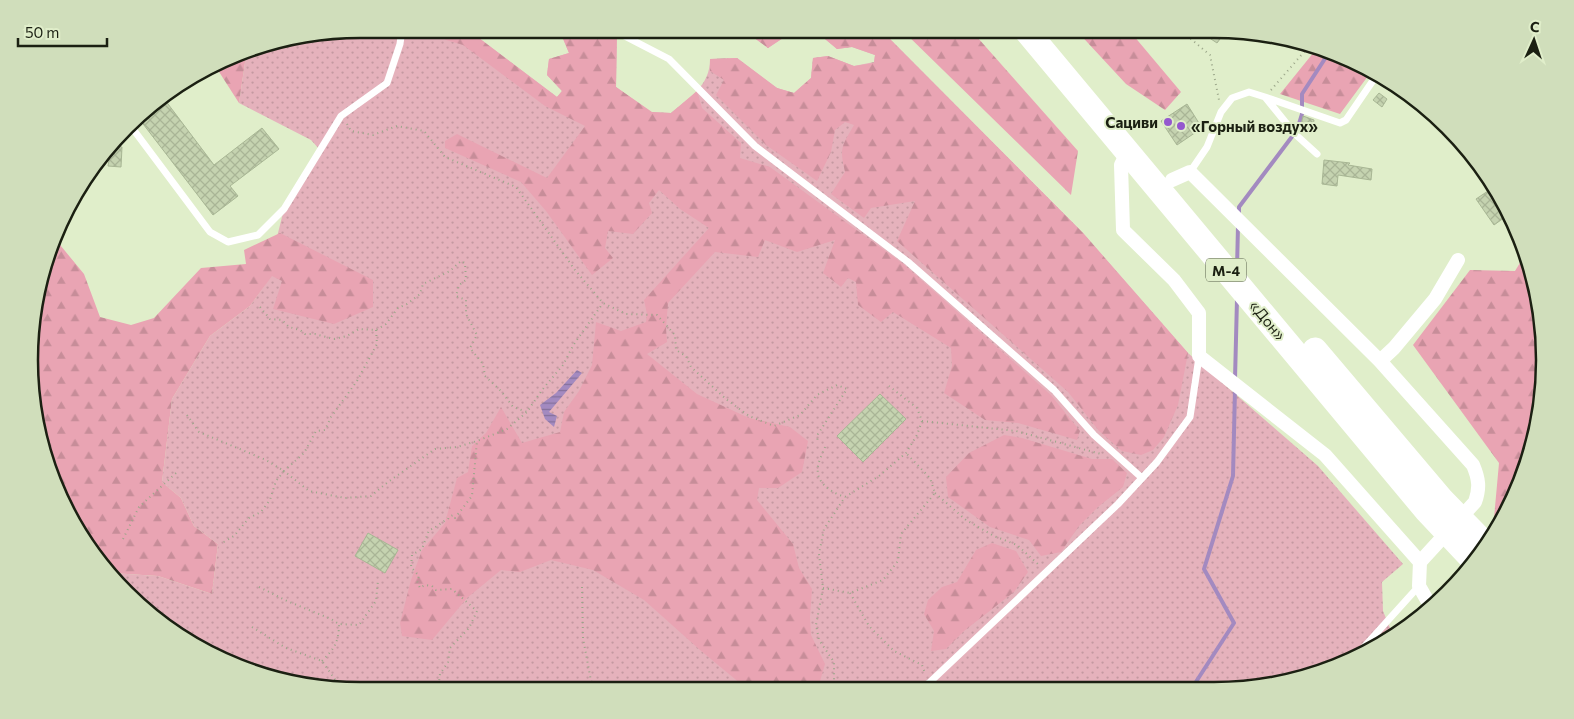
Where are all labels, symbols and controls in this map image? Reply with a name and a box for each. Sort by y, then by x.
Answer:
scale bar [18,15,106,47]
north arrow [1509,15,1559,65]
text: С [1529,18,1540,35]
text: 50 m [25,23,59,41]
place label: Сациви [1105,113,1158,131]
marker: Сациви [1162,116,1174,128]
place label: «Горный воздух» [1191,117,1318,135]
marker: «Горный воздух» [1175,120,1187,132]
road number: М-4 [1206,258,1246,282]
street label: «Дон» [1246,296,1290,344]

